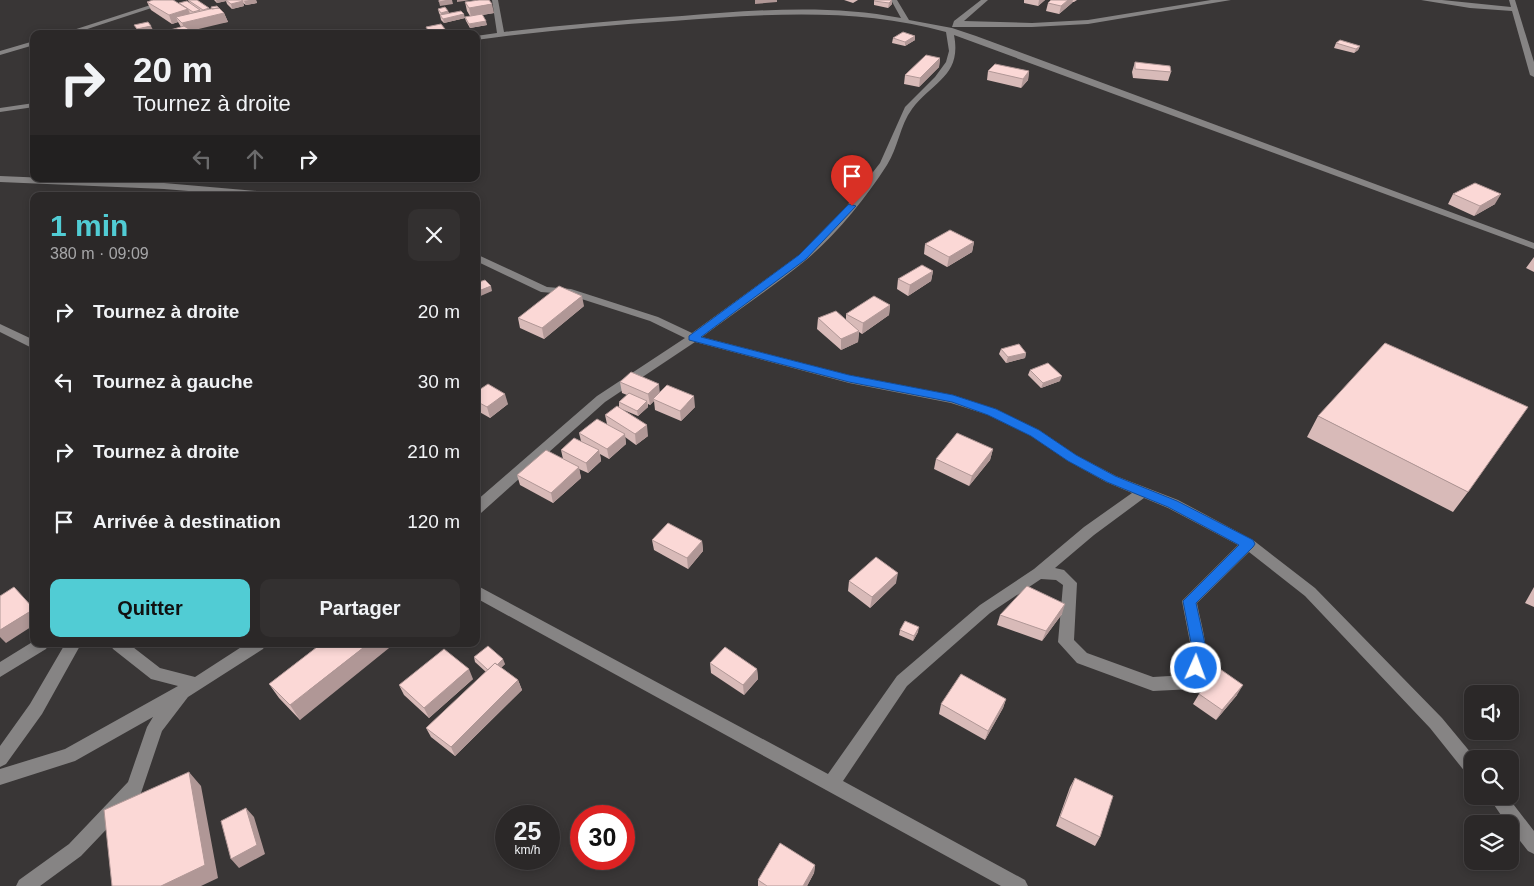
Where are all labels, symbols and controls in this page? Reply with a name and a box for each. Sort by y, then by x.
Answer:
icon: right [50,50,115,115]
text: 20 m [133,50,213,89]
text: Tournez à droite [133,91,291,116]
icon: left [188,145,216,173]
icon: ahead [241,145,269,173]
icon: right [294,145,322,173]
pin [831,155,873,206]
icon: arrive [838,162,866,190]
text: 1 min [50,209,128,242]
button: close [408,209,460,261]
text: 380 m · 09:09 [50,245,149,262]
icon: right [50,298,78,326]
text: Tournez à droite [93,301,239,322]
text: 20 m [418,301,460,322]
icon: left [50,368,78,396]
text: Tournez à gauche [93,371,253,392]
text: 30 m [418,371,460,392]
icon: right [50,438,78,466]
text: Tournez à droite [93,441,239,462]
text: 210 m [407,441,460,462]
icon: arrive [50,508,78,536]
text: Arrivée à destination [93,511,281,532]
text: 120 m [407,511,460,532]
button: Quitter [50,579,250,637]
button: Partager [260,579,460,637]
position arrow [1169,641,1221,693]
map controls [1464,685,1519,870]
button: sound [1464,685,1519,740]
button: search [1464,750,1519,805]
speed limit sign: 30 [570,805,635,870]
button: layers [1464,815,1519,870]
text: 25 [514,817,541,845]
text: km/h [514,843,541,857]

